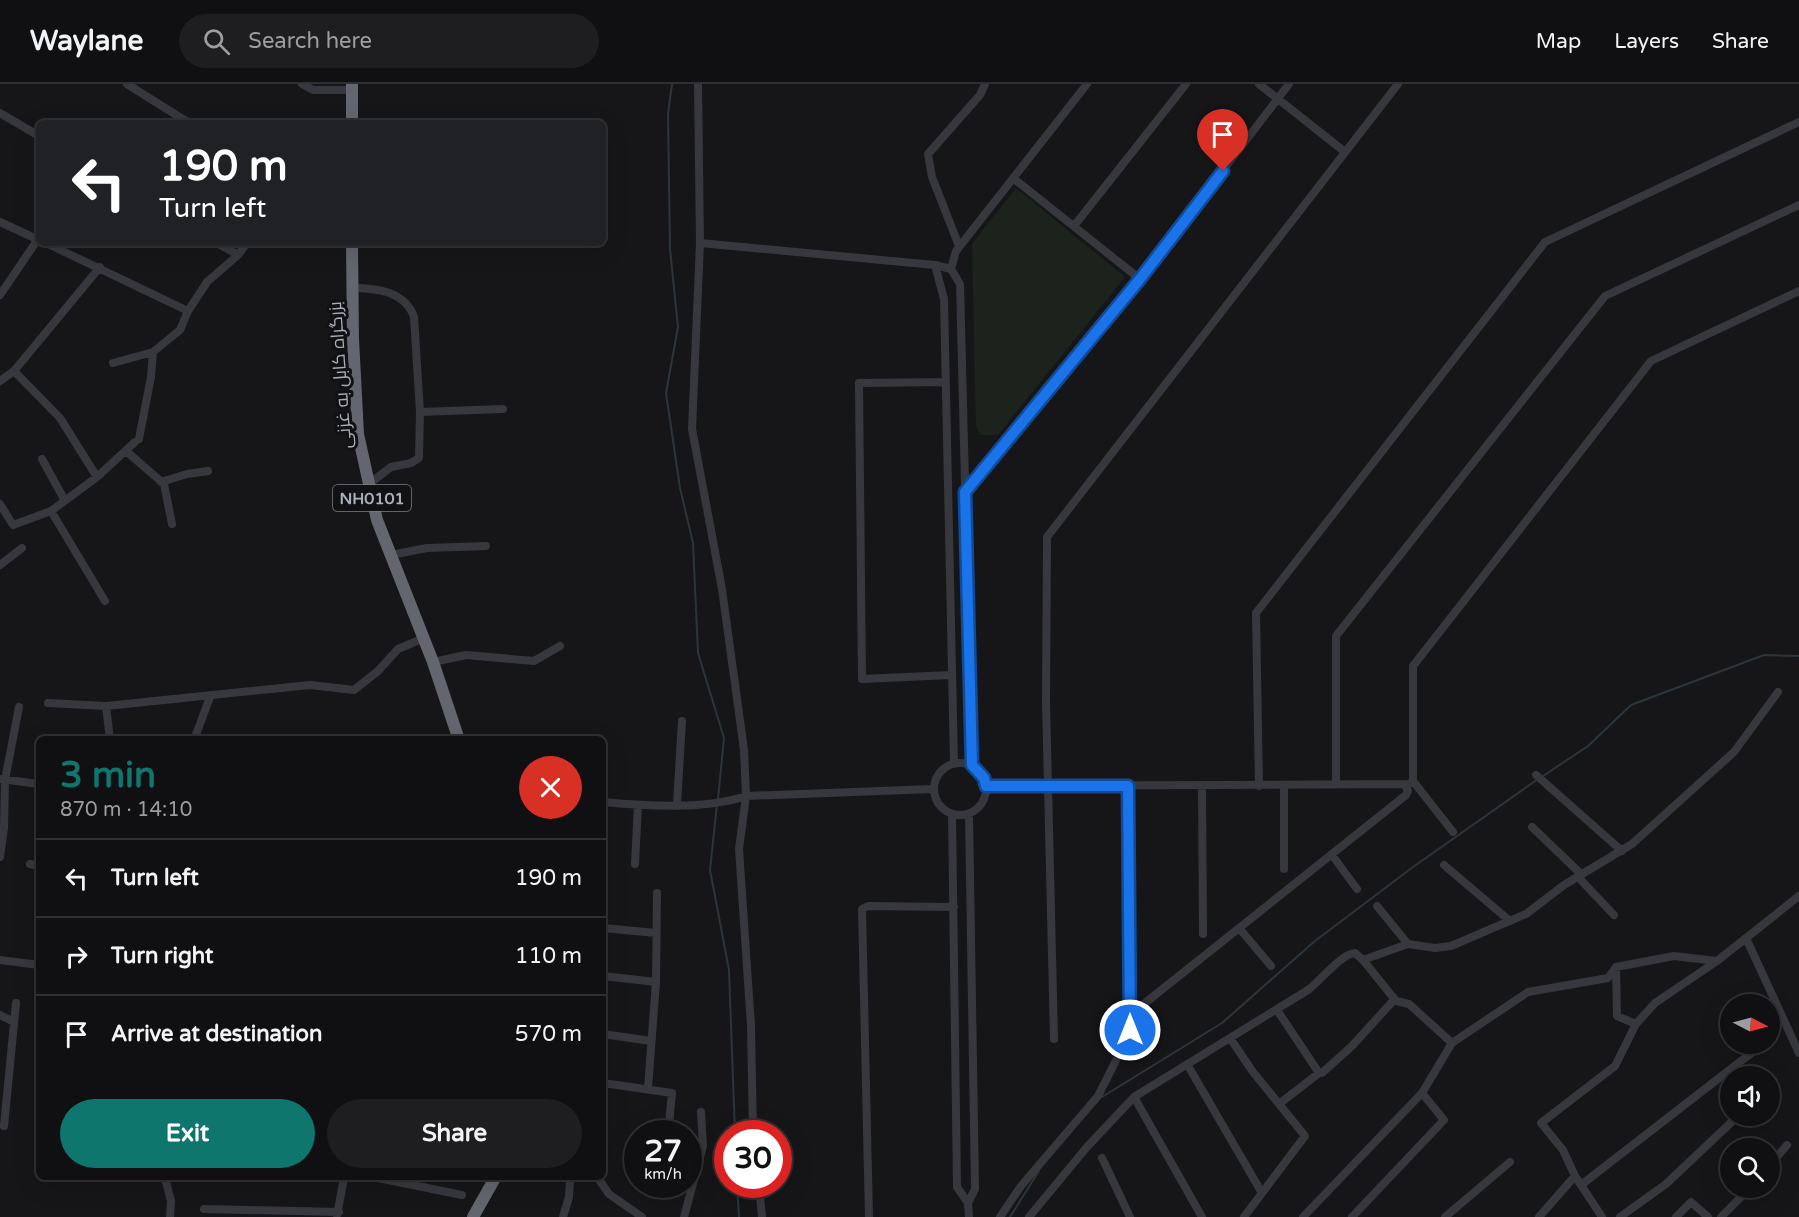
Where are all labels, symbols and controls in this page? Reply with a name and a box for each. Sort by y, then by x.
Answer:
search box [179,14,599,68]
text: Waylane [30,24,143,58]
icon: search [200,25,233,58]
text: Search here [248,28,372,54]
text: Map [1536,29,1581,54]
text: Layers [1614,29,1679,54]
text: Share [1712,29,1769,54]
pin [1197,109,1248,171]
icon: arrive [1206,118,1239,151]
text: 190 m [159,141,288,192]
icon: left [60,144,138,222]
text: Turn left [159,192,266,225]
street label: بزرگراه کابل به غزنی [324,300,356,450]
road number: NH0101 [333,485,411,511]
text: 3 min [60,754,156,797]
button: close [519,756,582,819]
text: 870 m · 14:10 [60,798,192,822]
icon: left [60,862,93,895]
text: Turn left [111,865,199,891]
text: 190 m [515,865,582,891]
icon: right [60,940,93,973]
text: Turn right [111,943,213,969]
text: 110 m [515,943,582,969]
north arrow [1720,994,1780,1054]
map controls [1720,994,1780,1198]
position arrow [1098,998,1162,1062]
icon: arrive [60,1018,93,1051]
text: Arrive at destination [111,1021,322,1047]
text: 570 m [515,1021,582,1047]
button: sound [1720,1066,1780,1126]
button: Exit [60,1099,315,1168]
button: Share [327,1099,582,1168]
speed limit sign: 30 [714,1120,792,1198]
text: 27 [644,1133,682,1170]
button: search [1720,1138,1780,1198]
text: km/h [644,1165,682,1183]

